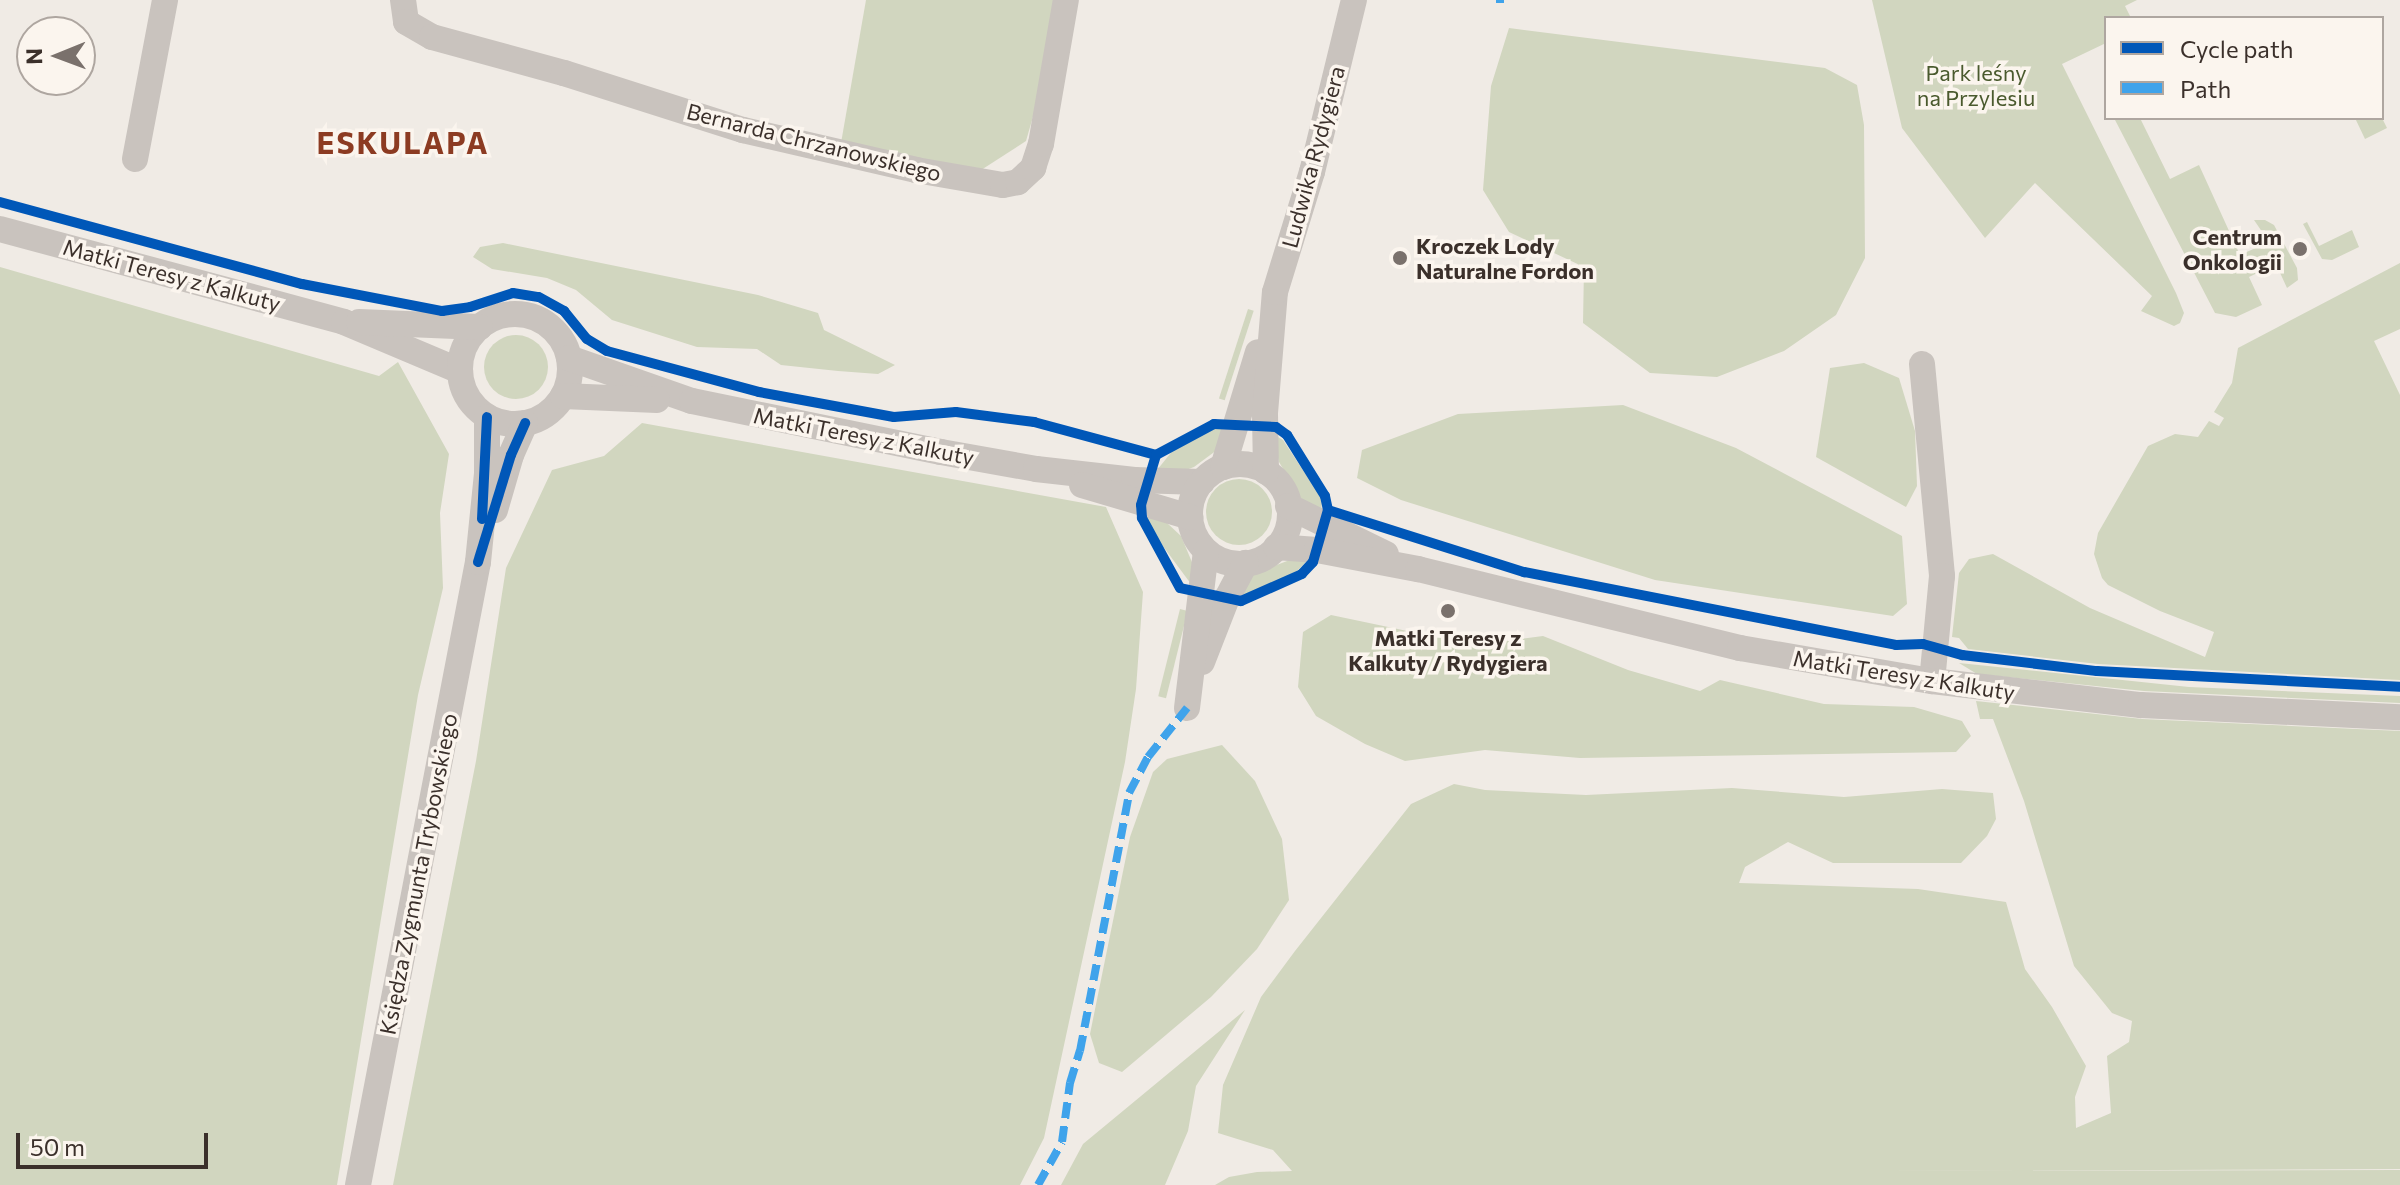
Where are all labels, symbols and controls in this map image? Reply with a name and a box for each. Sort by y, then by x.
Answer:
north arrow [16,16,96,96]
legend [2104,16,2384,120]
text: Cycle path [2180,34,2294,63]
text: N [20,48,47,65]
park label: Park leśny na Przylesiu [1917,59,2035,110]
street label: Ludwika Rydygiera [1276,63,1350,251]
text: Path [2180,74,2231,103]
street label: Bernarda Chrzanowskiego [684,98,944,186]
district label: ESKULAPA [316,124,490,160]
place label: Centrum Onkologii [2183,223,2282,274]
place label: Kroczek Lody Naturalne Fordon [1416,232,1594,284]
street label: Matki Teresy z Kalkuty [60,233,284,317]
marker: Centrum Onkologii [2289,238,2311,260]
marker: Kroczek Lody Naturalne Fordon [1391,249,1409,267]
street label: Matki Teresy z Kalkuty [751,402,977,470]
marker: Matki Teresy z Kalkuty / Rydygiera [1439,602,1457,620]
place label: Matki Teresy z Kalkuty / Rydygiera [1348,624,1548,676]
street label: Matki Teresy z Kalkuty [1791,644,2017,706]
street label: Księdza Zygmunta Trybowskiego [374,711,462,1037]
scale bar [20,1117,212,1167]
text: 50 m [30,1132,85,1161]

